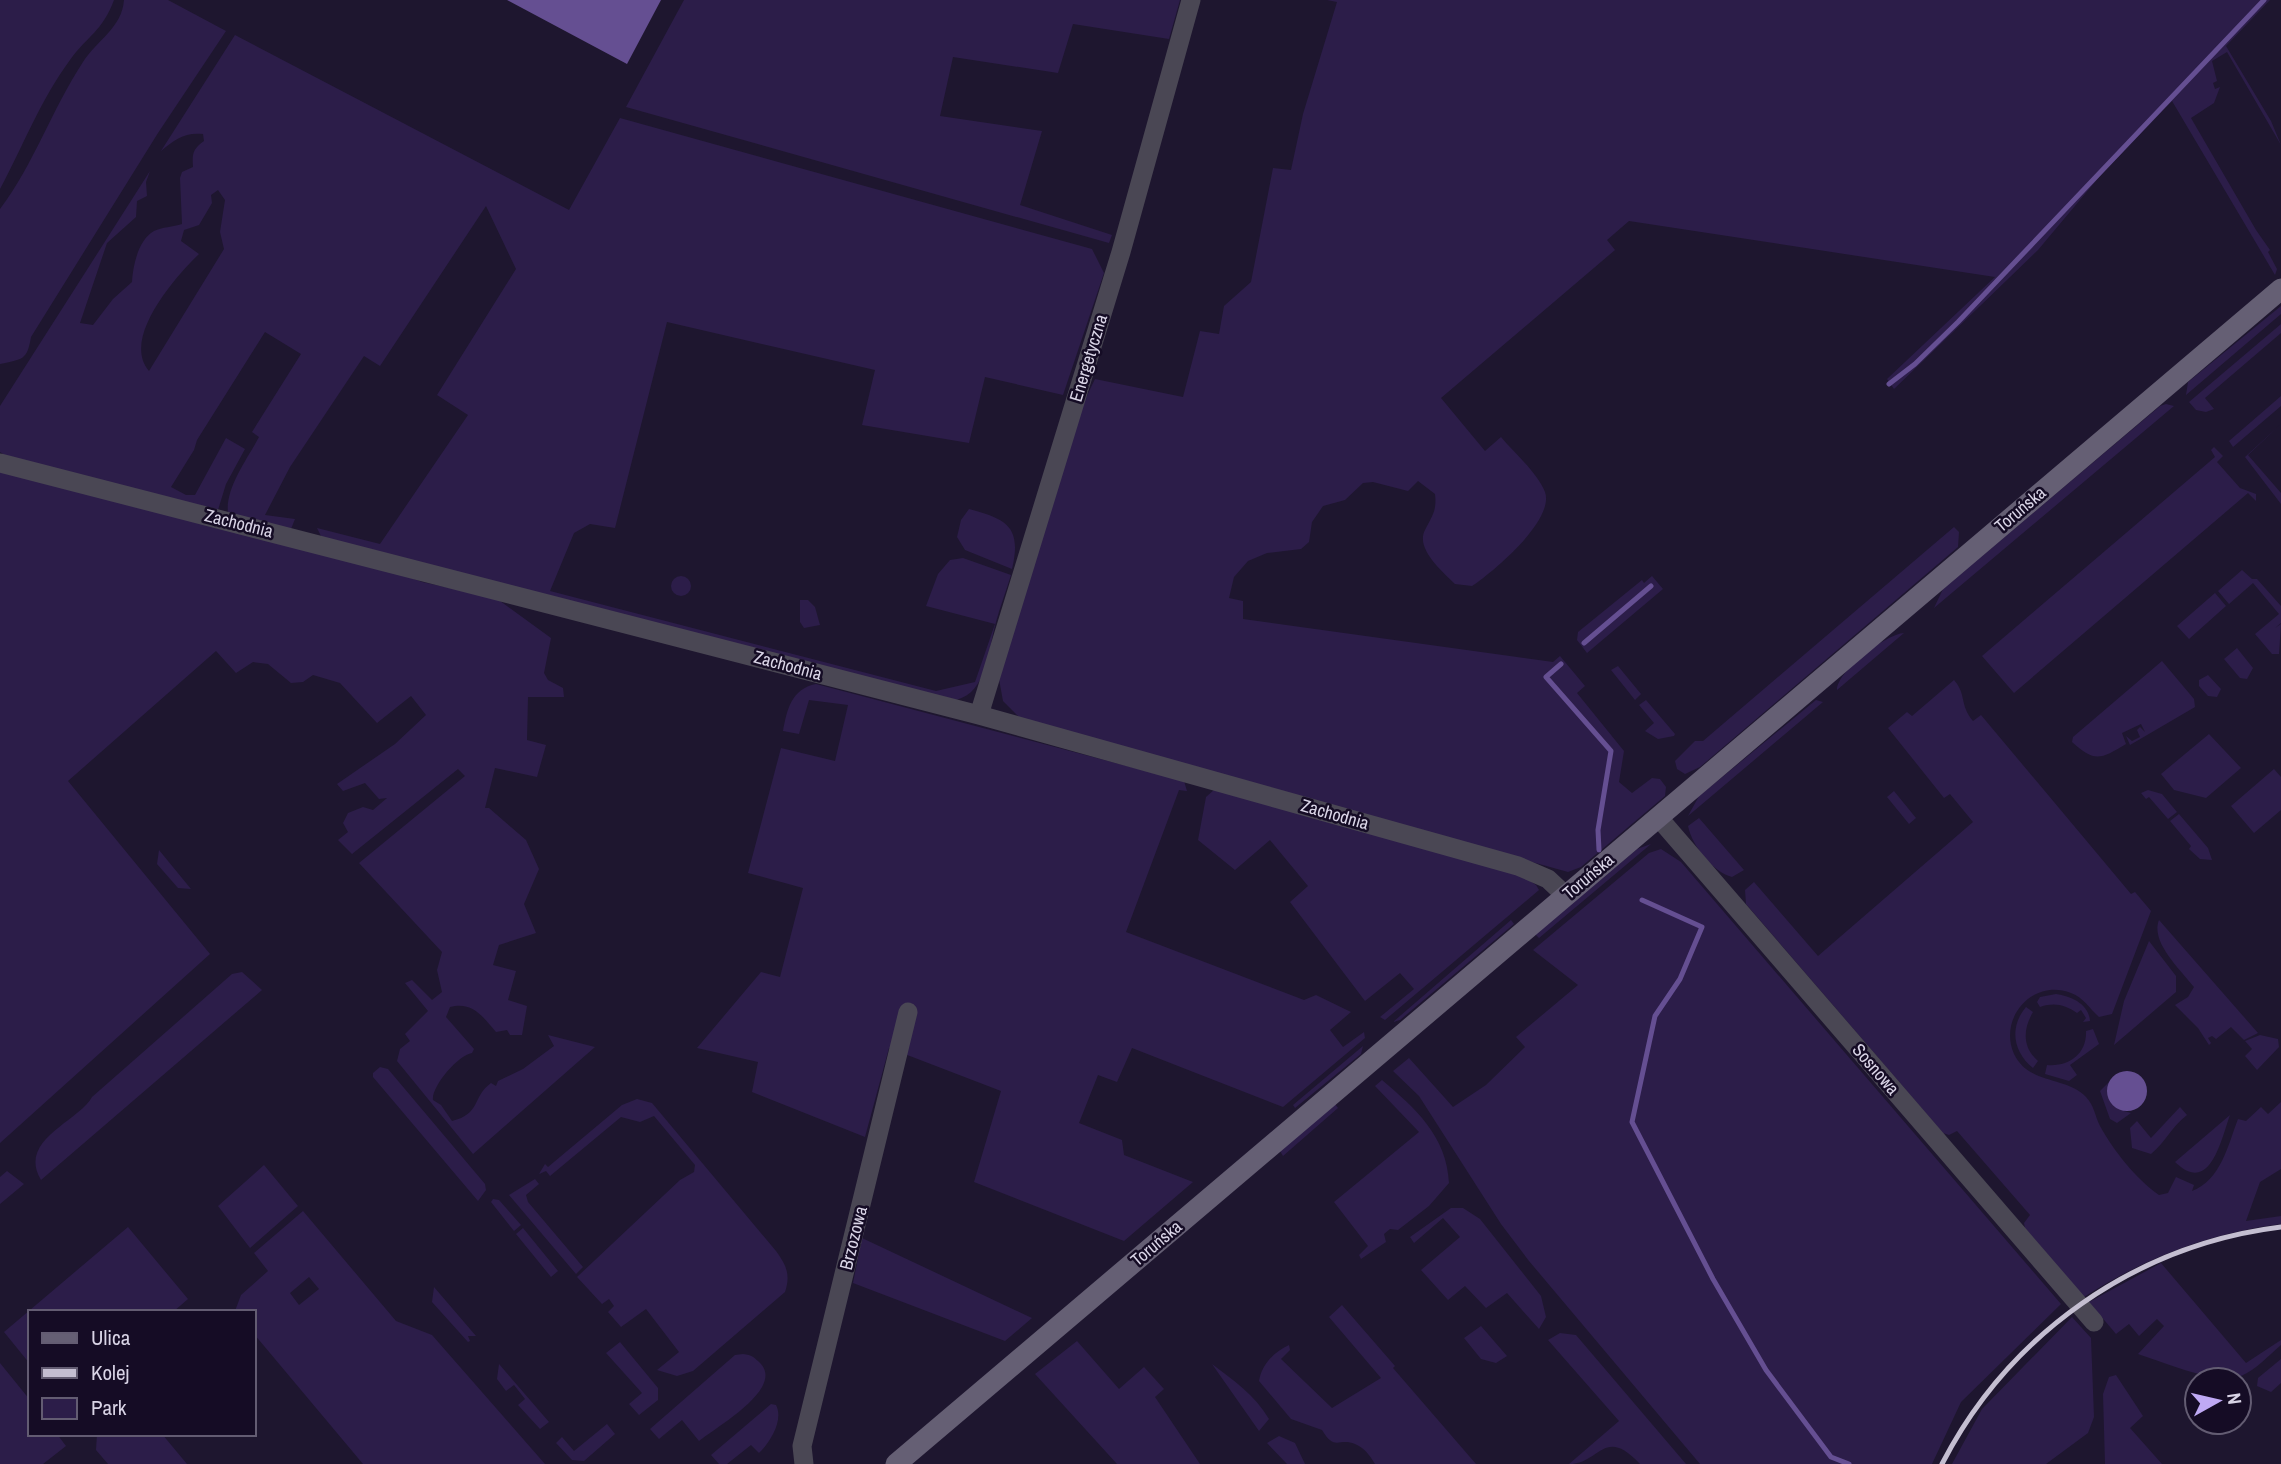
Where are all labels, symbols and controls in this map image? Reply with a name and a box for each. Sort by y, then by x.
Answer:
street label: Energetyczna [1063,311,1113,405]
street label: Toruńska [1989,480,2051,538]
street label: Zachodnia [202,502,276,544]
street label: Zachodnia [751,644,825,686]
street label: Zachodnia [1298,792,1372,836]
street label: Toruńska [1557,847,1619,905]
street label: Sosnowa [1847,1038,1905,1100]
street label: Brzozowa [833,1204,873,1272]
street label: Toruńska [1125,1214,1187,1272]
legend [28,1310,256,1436]
text: Ulica [91,1323,131,1352]
text: Kolej [91,1358,129,1387]
north arrow [2183,1366,2253,1436]
text: N [2221,1391,2248,1406]
text: Park [91,1393,127,1422]

